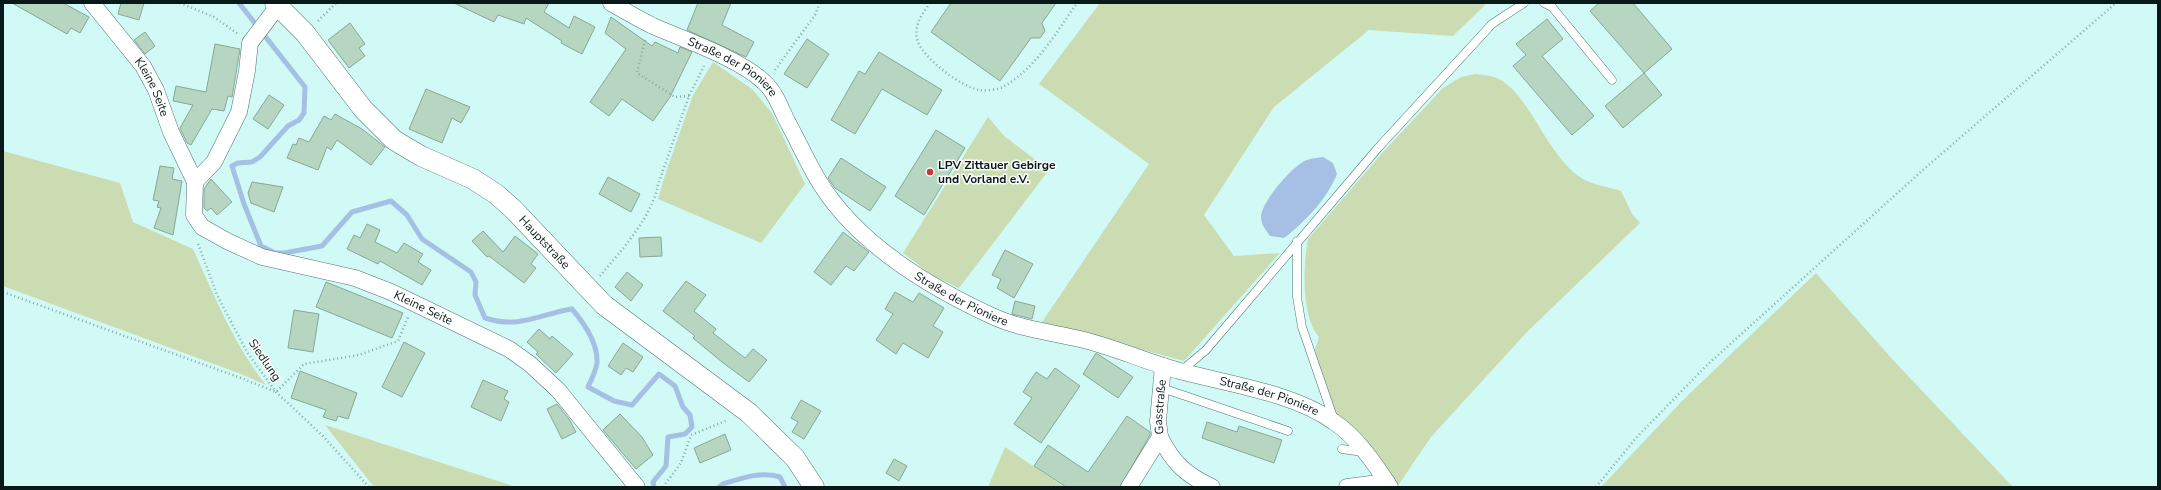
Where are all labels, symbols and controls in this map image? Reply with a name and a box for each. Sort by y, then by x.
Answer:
street label: Straße der Pioniere [685,33,781,100]
street label: Kleine Seite [131,54,173,119]
place label: LPV Zittauer Gebirge und Vorland e.V. [938,157,1056,187]
marker: LPV Zittauer Gebirge und Vorland e.V. [925,167,935,177]
street label: Hauptstraße [515,212,574,272]
street label: Straße der Pioniere [911,268,1010,330]
street label: Kleine Seite [391,287,456,329]
street label: Siedlung [245,336,285,384]
street label: Straße der Pioniere [1218,373,1322,419]
street label: Gasstraße [1150,379,1170,435]

